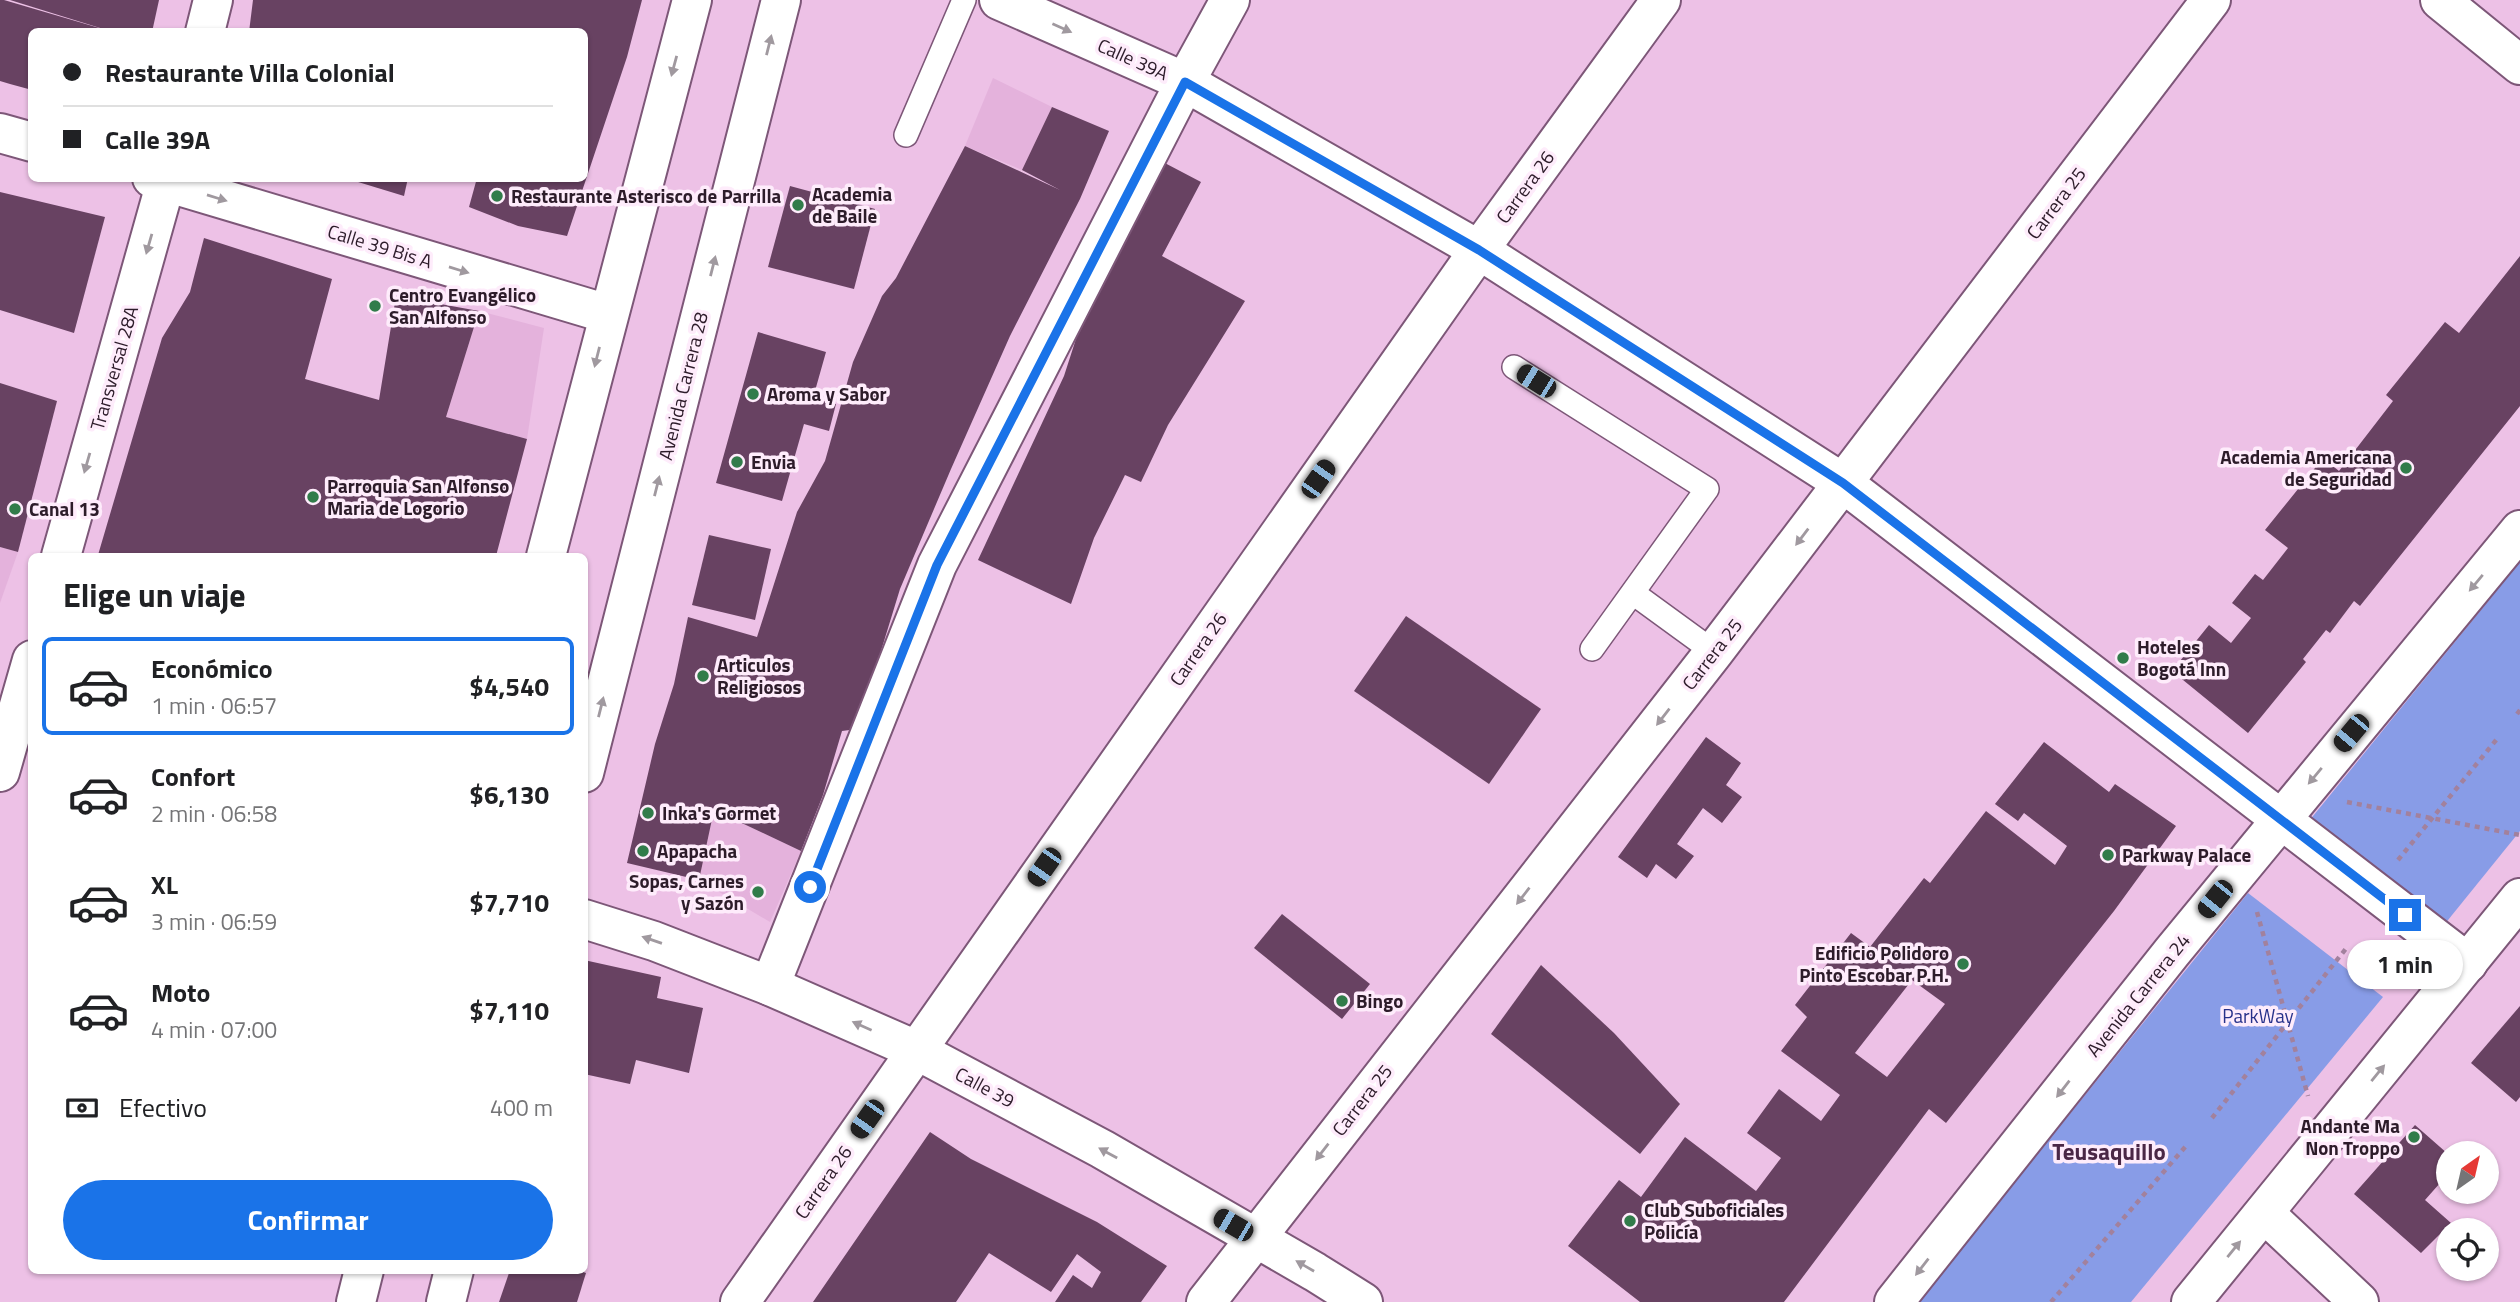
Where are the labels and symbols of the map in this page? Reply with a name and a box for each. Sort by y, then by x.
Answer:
one-way arrow [1052,22,1073,33]
street label: Calle 39A [1093,30,1173,87]
one-way arrow [764,34,775,56]
one-way arrow [669,56,679,77]
street label: Carrera 26 [1488,144,1561,229]
street label: Carrera 25 [2019,160,2092,245]
place label: Academia de Baile [812,179,892,230]
place label: Restaurante Asterisco de Parrilla [511,181,782,210]
marker: Restaurante Asterisco de Parrilla [489,188,505,204]
one-way arrow [207,193,229,204]
marker: Academia de Baile [790,197,806,213]
street label: Calle 39 Bis A [324,216,436,275]
one-way arrow [143,234,153,255]
one-way arrow [708,255,719,277]
one-way arrow [449,265,470,275]
place label: Centro Evangélico San Alfonso [389,280,536,331]
marker: Centro Evangélico San Alfonso [367,298,383,314]
street label: Transversal 28A [82,302,145,433]
street label: Avenida Carrera 28 [650,308,715,463]
one-way arrow [591,346,602,368]
car [1513,361,1560,401]
place label: Aroma y Sabor [767,379,887,408]
marker: Aroma y Sabor [745,386,761,402]
place label: Academia Americana de Seguridad [2220,442,2392,493]
place label: Envia [751,447,796,476]
one-way arrow [81,452,92,474]
marker: Envia [729,454,745,470]
car [1298,456,1339,502]
marker: Academia Americana de Seguridad [2398,460,2414,476]
place label: Parroquia San Alfonso Maria de Logorio [327,471,509,522]
one-way arrow [652,475,663,497]
marker: Parroquia San Alfonso Maria de Logorio [305,489,321,505]
place label: Canal 13 [29,494,100,523]
marker: Canal 13 [7,501,23,517]
one-way arrow [1795,528,1809,546]
one-way arrow [2469,573,2484,591]
street label: Carrera 26 [1162,606,1234,691]
street label: Carrera 25 [1674,612,1749,696]
place label: Hoteles Bogotá Inn [2137,632,2226,683]
place label: Articulos Religiosos [717,650,802,701]
marker: Hoteles Bogotá Inn [2115,650,2131,666]
marker: Articulos Religiosos [695,668,711,684]
one-way arrow [596,696,607,718]
one-way arrow [1656,708,1671,726]
car [2330,710,2373,756]
one-way arrow [2308,768,2323,785]
place label: Inka's Gormet [662,798,776,827]
marker: Inka's Gormet [640,805,656,821]
place label: Apapacha [657,836,738,865]
place label: Parkway Palace [2122,840,2252,869]
marker: Apapacha [635,843,651,859]
car [1024,844,1065,890]
marker: Parkway Palace [2100,847,2116,863]
place label: Sopas, Carnes y Sazón [629,866,744,917]
route start [794,871,826,903]
car [2194,876,2237,922]
marker: Sopas, Carnes y Sazón [750,884,766,900]
one-way arrow [1516,887,1530,905]
route end [2389,899,2421,931]
street label: Avenida Carrera 24 [2079,927,2197,1063]
one-way arrow [641,934,662,945]
place label: Edificio Polidoro Pinto Escobar P.H. [1799,938,1949,989]
callout: 1 min [2347,940,2463,988]
marker: Edificio Polidoro Pinto Escobar P.H. [1955,956,1971,972]
place label: Bingo [1356,986,1403,1015]
marker: Bingo [1334,993,1350,1009]
park label: ParkWay [2222,1001,2294,1030]
one-way arrow [852,1020,872,1032]
street label: Carrera 25 [1324,1058,1399,1142]
street label: Calle 39 [950,1059,1020,1114]
one-way arrow [2370,1064,2385,1081]
one-way arrow [2056,1079,2071,1097]
car [847,1096,888,1142]
place label: Andante Ma Non Troppo [2301,1111,2400,1162]
marker: Andante Ma Non Troppo [2406,1129,2422,1145]
district label: Teusaquillo [2052,1134,2166,1169]
street label: Carrera 26 [787,1139,859,1224]
north arrow [2436,1141,2499,1204]
one-way arrow [1314,1143,1329,1161]
one-way arrow [1098,1147,1117,1159]
place label: Club Suboficiales Policía [1644,1195,1784,1246]
car [1210,1205,1257,1245]
marker: Club Suboficiales Policía [1622,1213,1638,1229]
one-way arrow [2226,1241,2241,1258]
one-way arrow [1915,1258,1930,1275]
one-way arrow [1296,1260,1315,1272]

